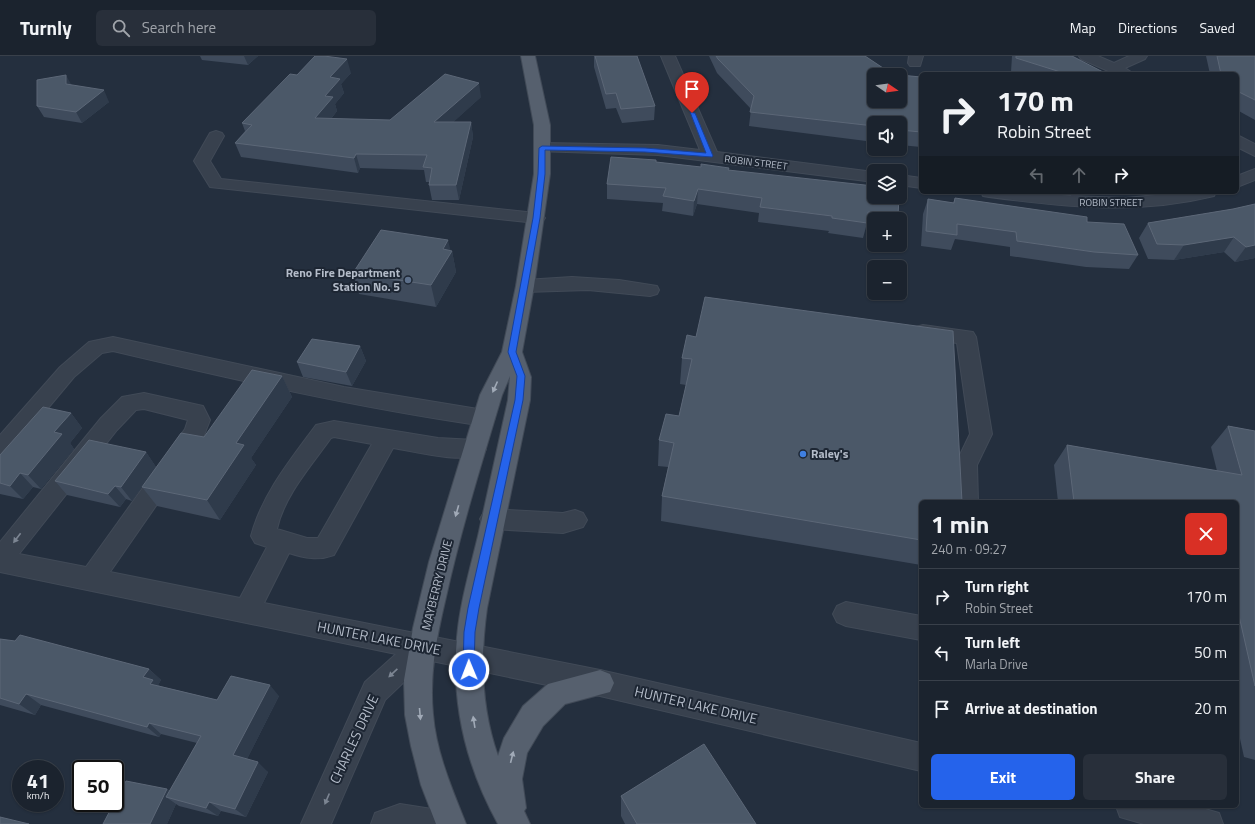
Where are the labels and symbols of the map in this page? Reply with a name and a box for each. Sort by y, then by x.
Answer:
north arrow [867,68,907,108]
pin [675,72,709,113]
street label: ROBIN STREET [724,151,789,174]
street label: ROBIN STREET [1079,195,1143,210]
place label: Reno Fire Department Station No. 5 [286,263,401,296]
marker: Reno Fire Department Station No. 5 [403,275,413,285]
one-way arrow [492,381,498,393]
place label: Raley's [811,444,849,463]
marker: Raley's [798,449,808,459]
one-way arrow [453,505,459,518]
one-way arrow [13,532,21,543]
street label: MAYBERRY DRIVE [416,537,457,632]
street label: HUNTER LAKE DRIVE [315,615,443,660]
position arrow [448,649,490,691]
one-way arrow [388,668,398,678]
street label: HUNTER LAKE DRIVE [633,680,760,729]
street label: CHARLES DRIVE [324,691,383,787]
one-way arrow [416,708,423,720]
one-way arrow [471,716,477,728]
one-way arrow [509,751,515,763]
speed limit sign: 50 [72,760,124,812]
one-way arrow [323,793,329,805]

